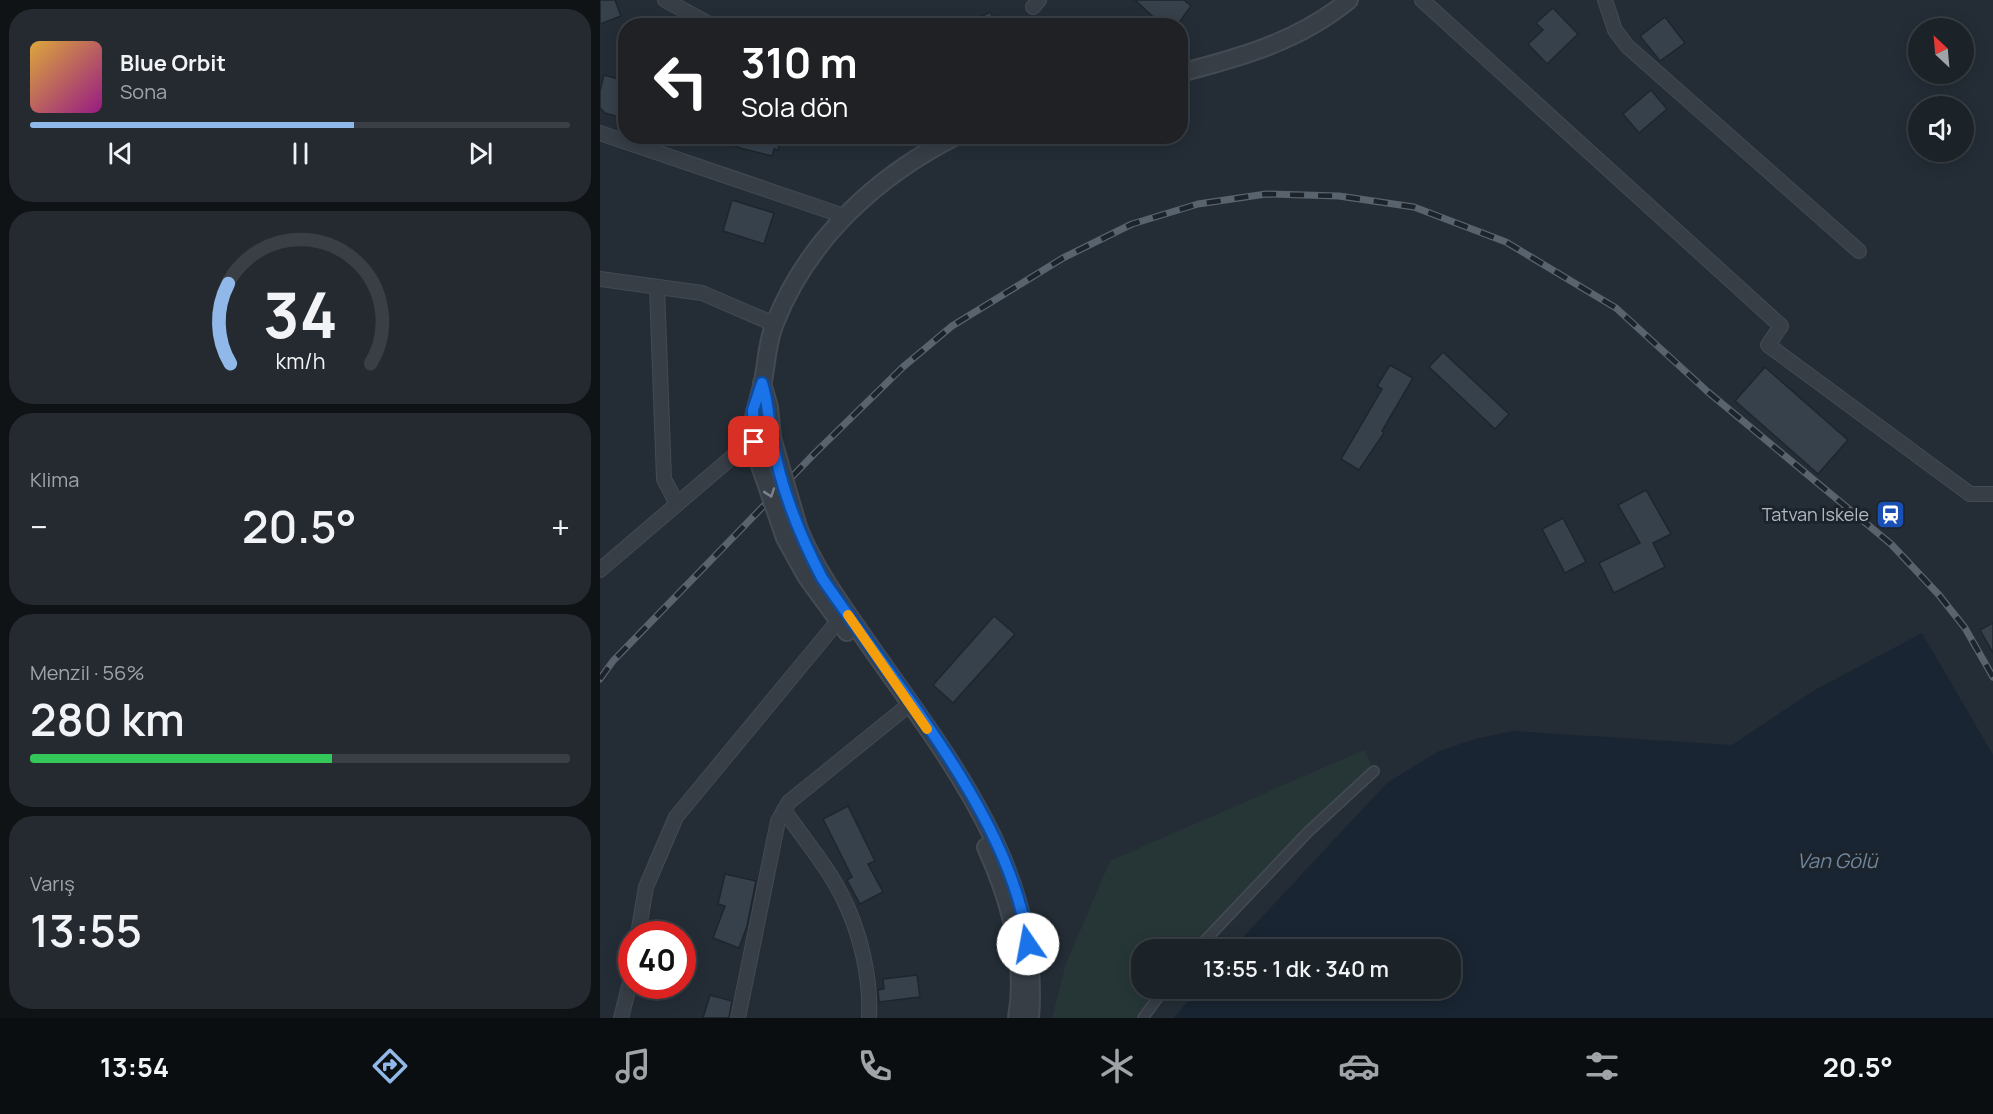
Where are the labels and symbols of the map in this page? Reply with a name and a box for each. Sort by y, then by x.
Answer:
north arrow [1908,18,1974,84]
pin [728,416,779,467]
one-way arrow [763,487,775,498]
station icon: Tatvan Iskele [1874,499,1906,531]
place label: Tatvan Iskele [1762,502,1869,526]
water label: Van Gölü [1797,847,1879,874]
position arrow [996,912,1060,976]
speed limit sign: 40 [618,921,696,999]

